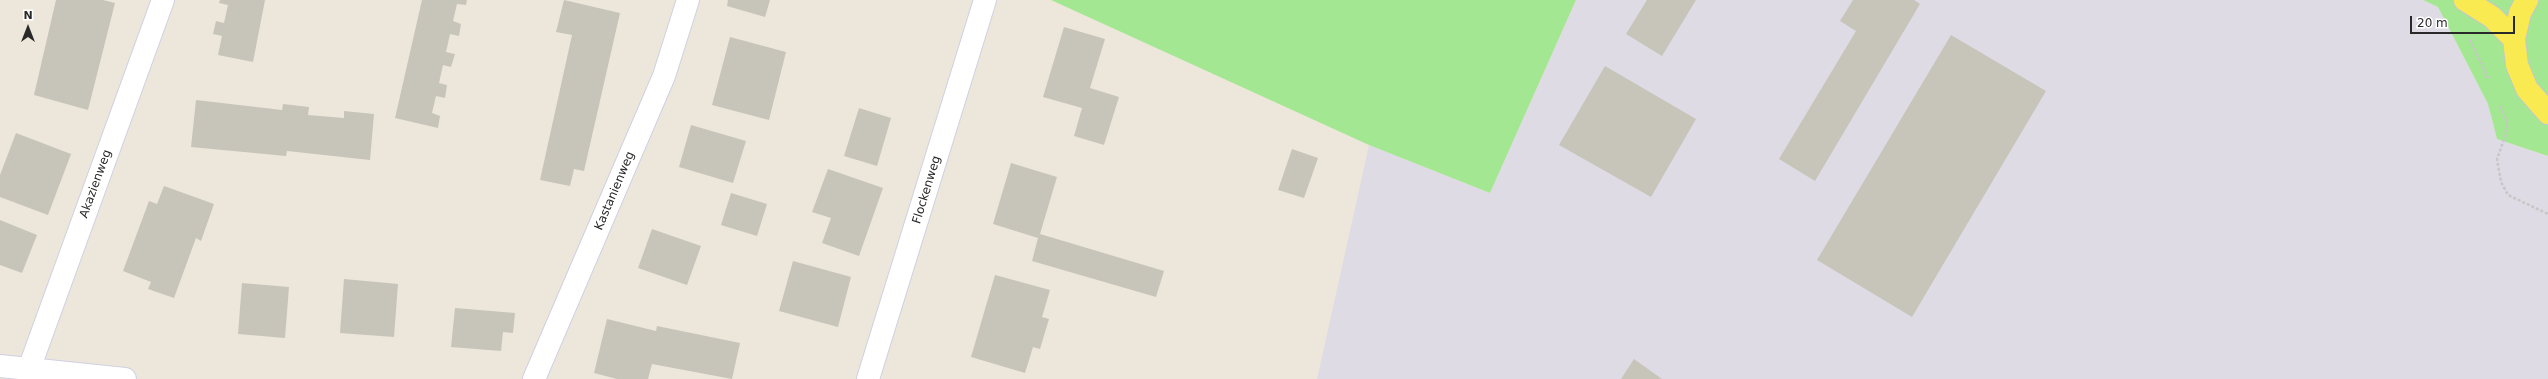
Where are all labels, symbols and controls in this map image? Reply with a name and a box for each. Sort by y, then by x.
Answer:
north arrow [8,8,48,48]
scale bar [2412,8,2517,34]
text: N [23,9,33,22]
text: 20 m [2417,16,2448,30]
street label: Akazienweg [77,148,115,220]
street label: Kastanienweg [592,149,638,233]
street label: Flockenweg [910,154,944,226]

